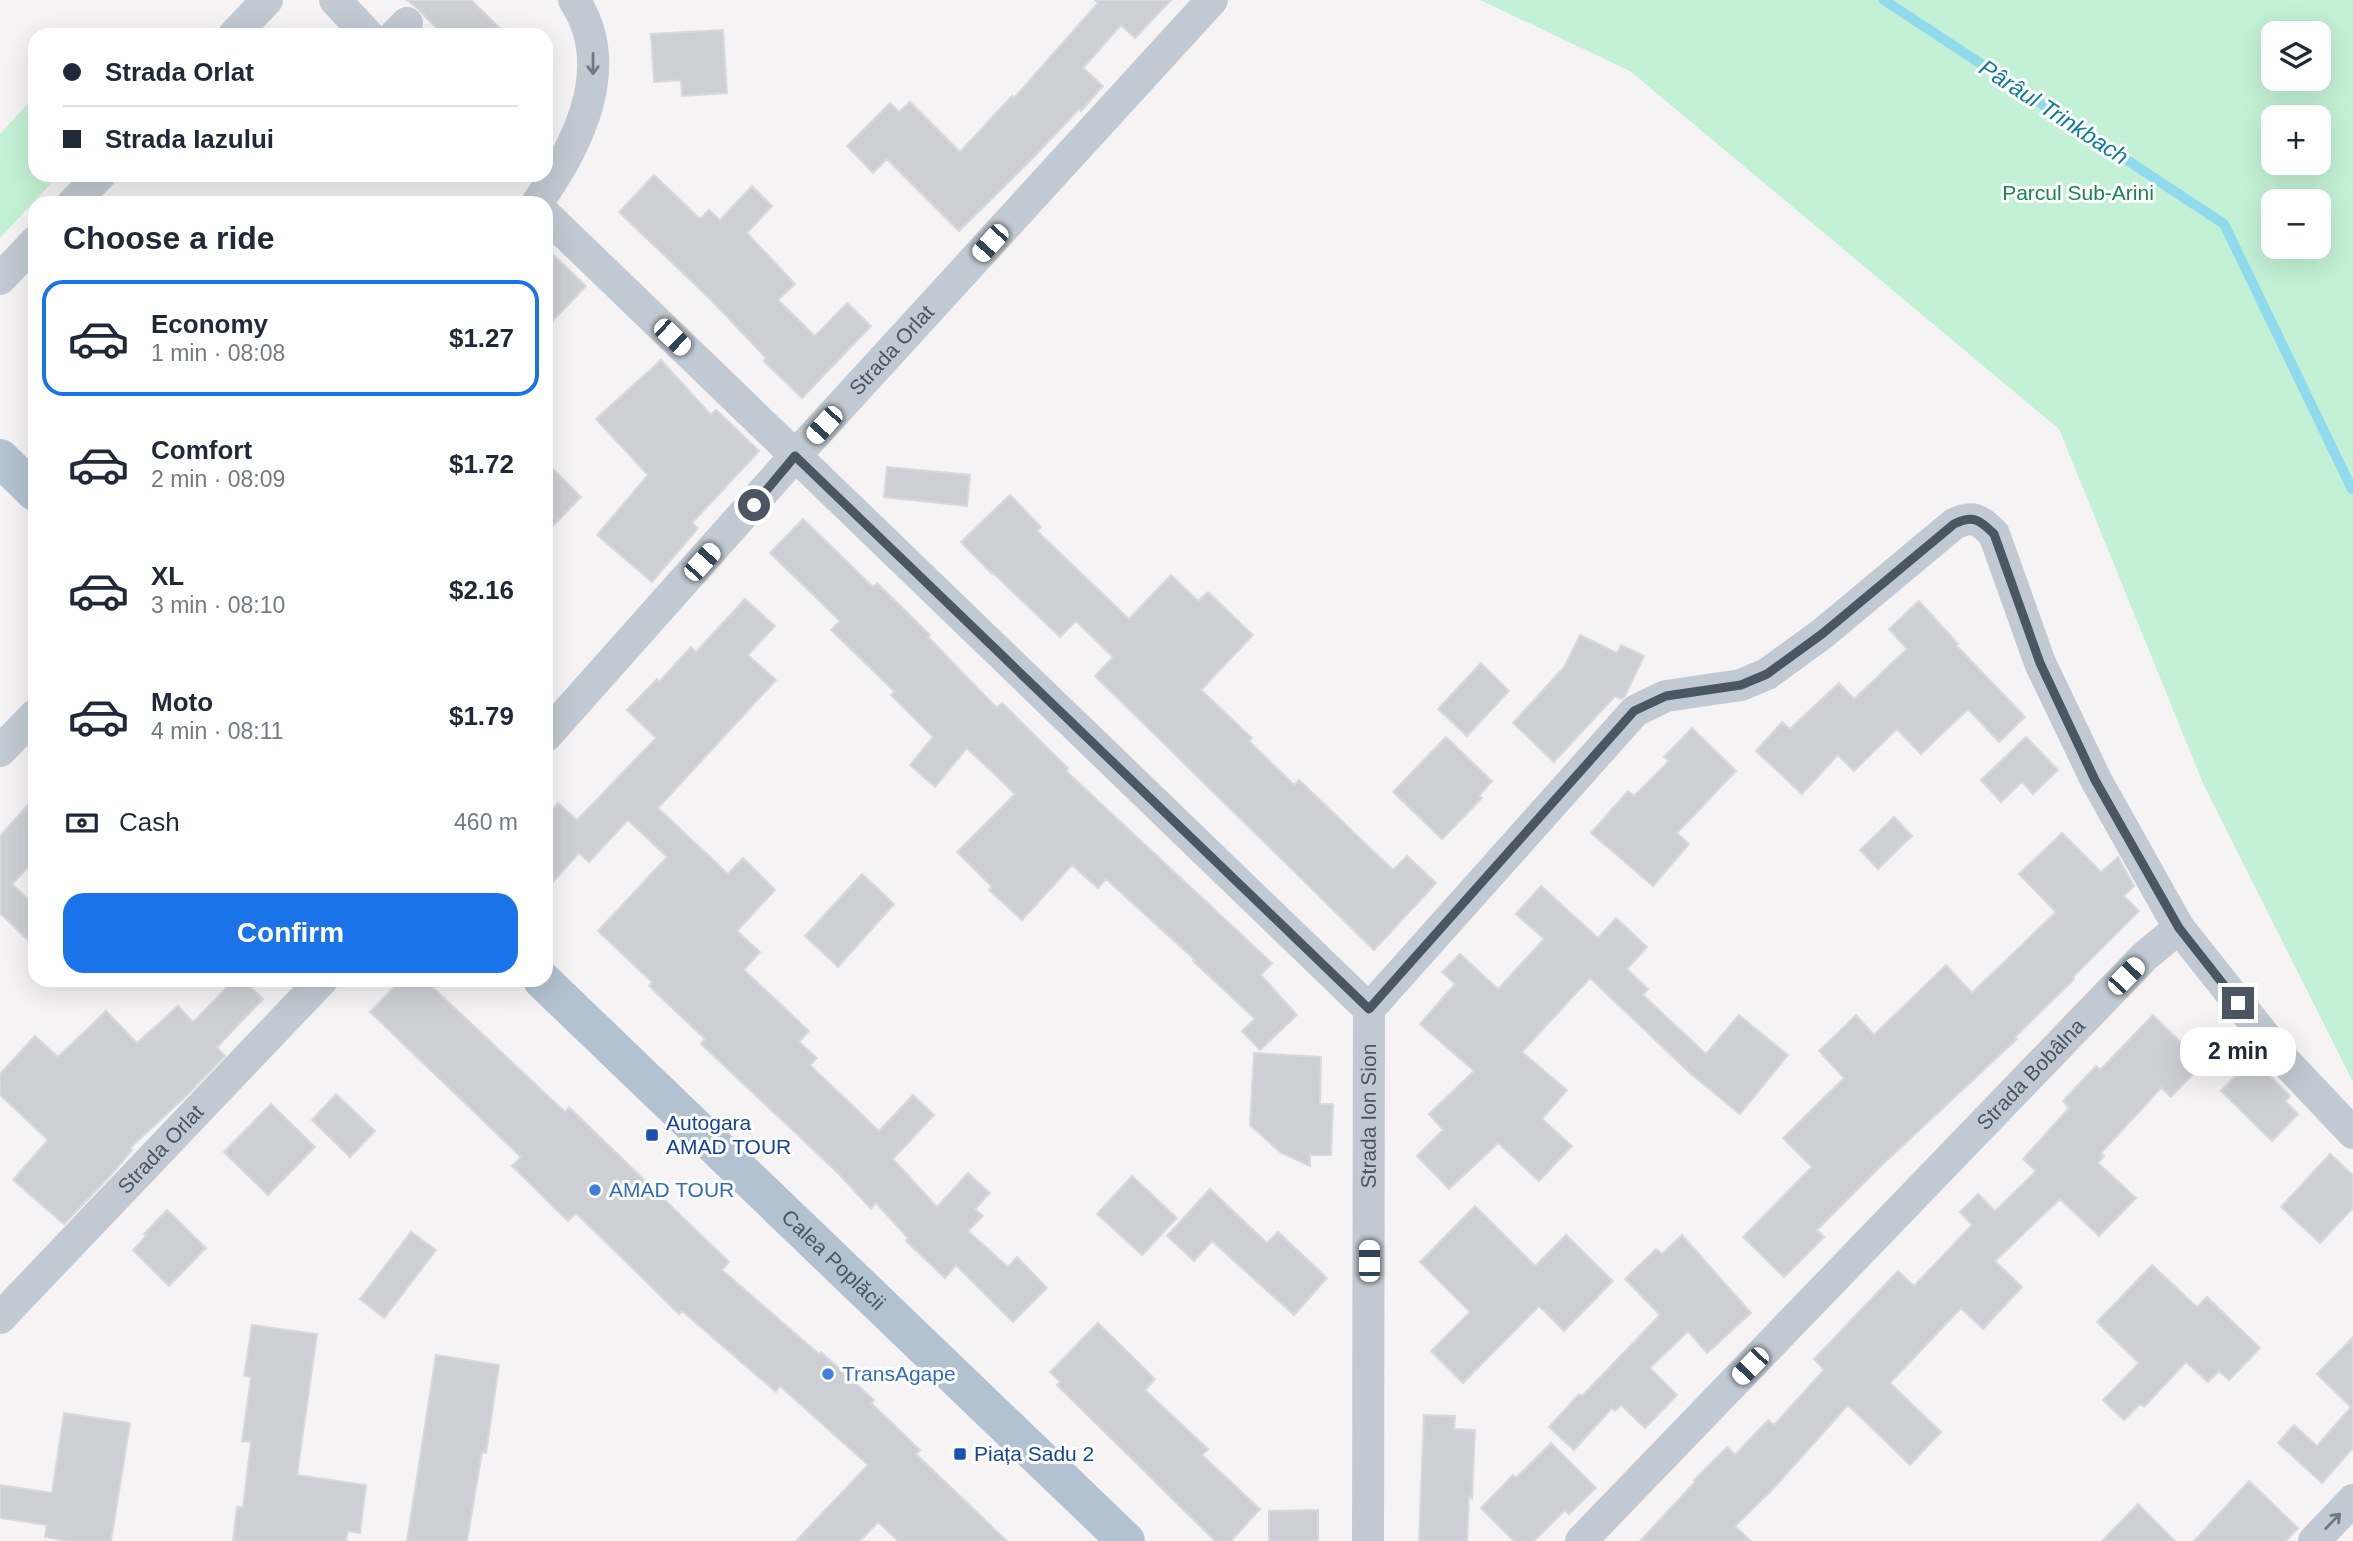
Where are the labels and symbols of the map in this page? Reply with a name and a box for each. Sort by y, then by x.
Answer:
one-way arrow [586,52,600,75]
water label: Pârâul Trinkbach [1975,54,2133,170]
park label: Parcul Sub-Arini [2002,181,2154,204]
car [969,220,1012,266]
street label: Strada Orlat [845,300,938,399]
car [650,315,695,359]
car [803,402,846,448]
route start [738,489,770,521]
car [681,539,724,585]
car [2104,954,2149,998]
route end [2222,987,2254,1019]
street label: Strada Bobâlna [1972,1014,2089,1134]
callout: 2 min [2180,1028,2296,1076]
street label: Strada Ion Sion [1357,1044,1380,1188]
street label: Strada Orlat [113,1100,208,1198]
place label: Autogara AMAD TOUR [666,1111,791,1158]
marker: Autogara AMAD TOUR [644,1127,660,1143]
place label: AMAD TOUR [609,1178,734,1201]
marker: AMAD TOUR [587,1182,603,1198]
street label: Calea Poplăcii [777,1205,890,1314]
car [1359,1240,1380,1282]
car [1728,1344,1773,1388]
place label: TransAgape [842,1362,956,1385]
marker: TransAgape [820,1366,836,1382]
place label: Piața Sadu 2 [974,1442,1094,1465]
marker: Piața Sadu 2 [952,1446,968,1462]
one-way arrow [2325,1513,2342,1530]

